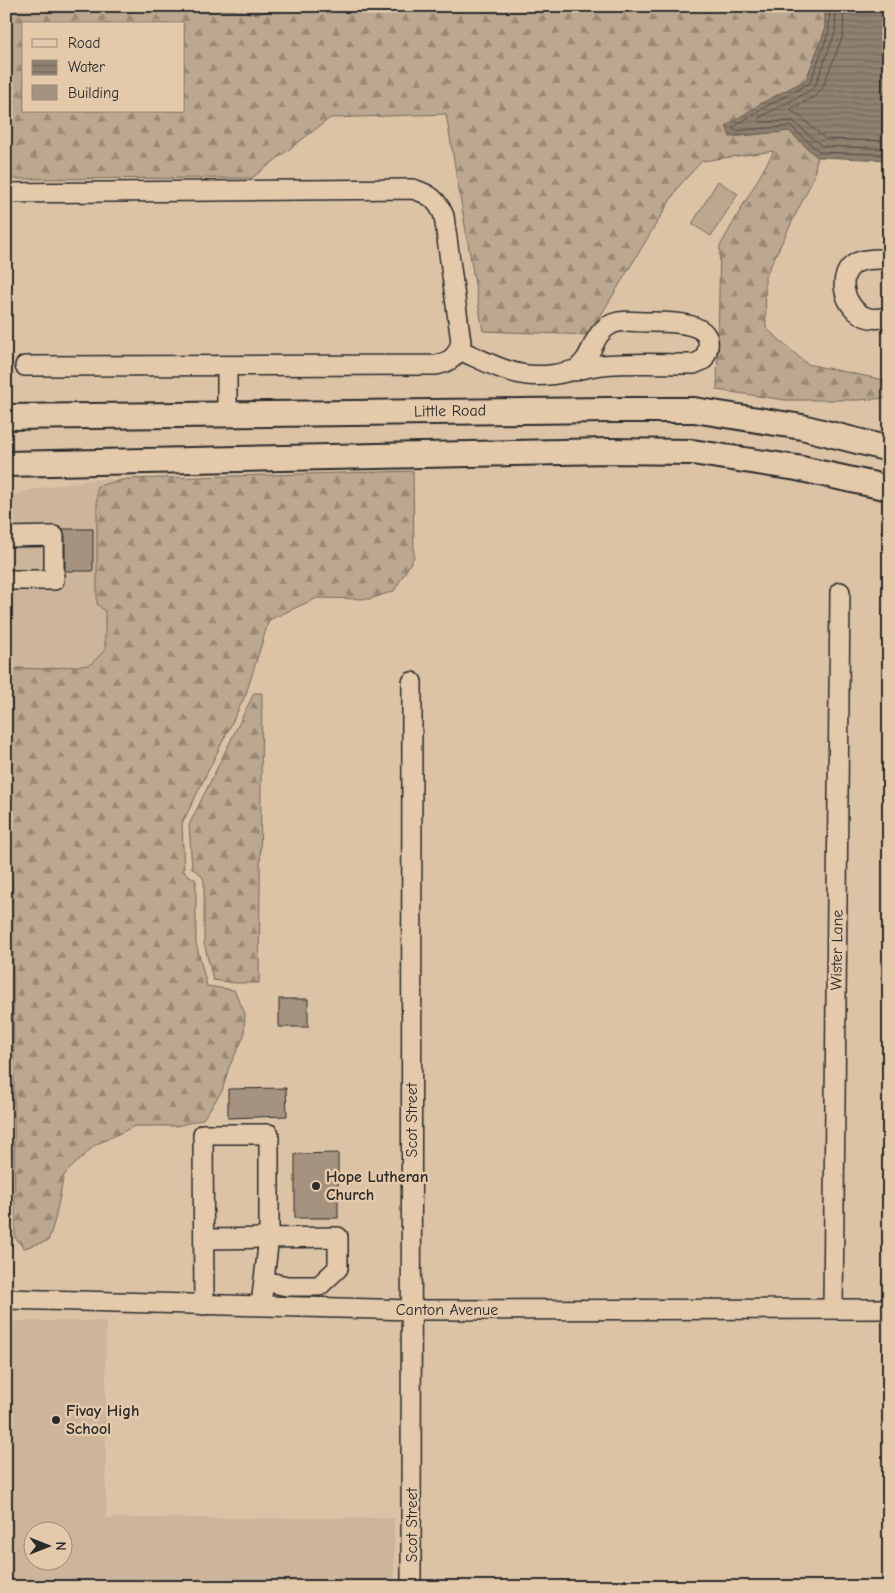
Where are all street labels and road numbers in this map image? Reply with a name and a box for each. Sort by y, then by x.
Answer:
street label: Little Road [414,401,486,421]
street label: Wister Lane [827,909,847,991]
street label: Scot Street [403,1082,421,1157]
street label: Canton Avenue [396,1301,498,1319]
street label: Scot Street [403,1487,421,1562]

